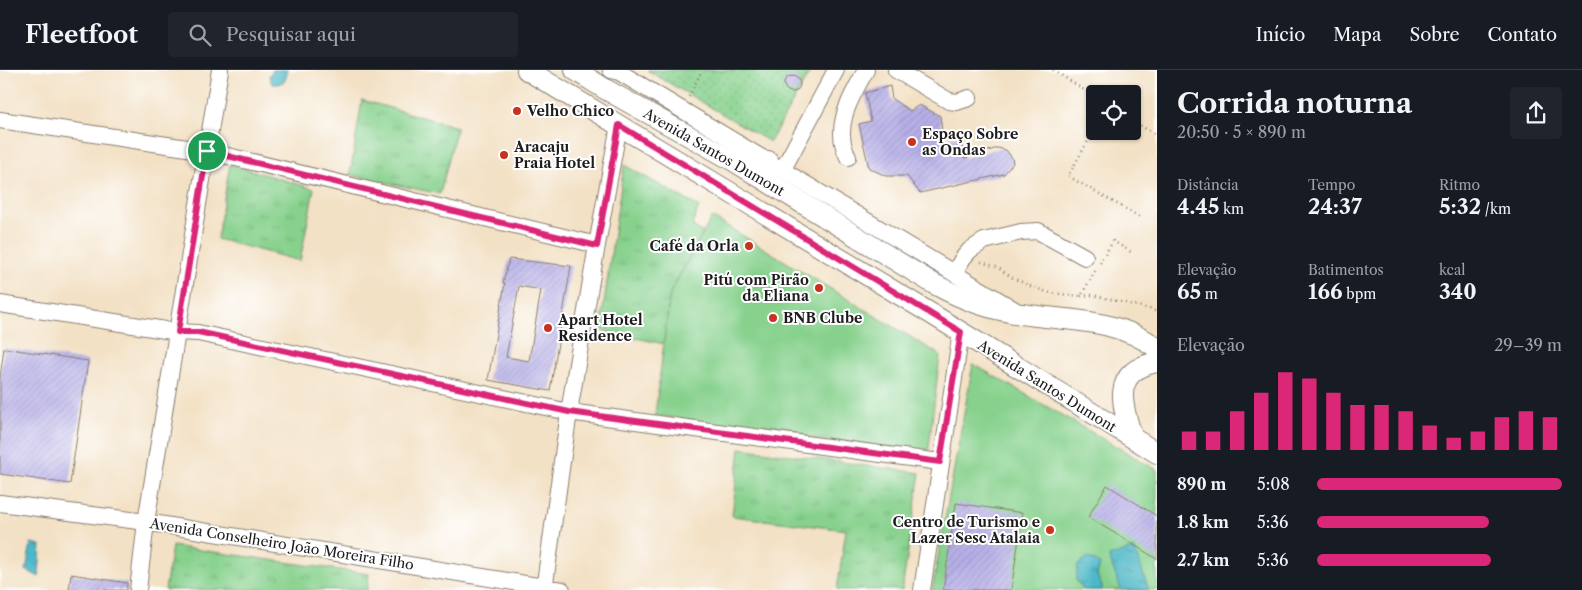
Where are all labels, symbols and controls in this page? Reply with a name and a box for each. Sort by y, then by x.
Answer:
search box [168,12,518,57]
text: Fleetfoot [25,20,138,49]
icon: search [186,21,214,49]
text: Pesquisar aqui [226,23,356,46]
text: Início [1256,24,1305,46]
text: Mapa [1333,24,1381,46]
text: Sobre [1409,24,1460,46]
text: Contato [1488,24,1557,46]
map controls [1086,85,1141,140]
button: locate [1086,85,1141,140]
text: Corrida noturna [1177,86,1412,120]
button: share [1510,87,1562,139]
place label: Velho Chico [526,102,614,120]
street label: Avenida Santos Dumont [639,104,788,200]
marker: Velho Chico [511,105,523,117]
text: 20:50 · 5 × 890 m [1177,122,1306,142]
place label: Espaço Sobre as Ondas [922,125,1018,159]
pin [186,130,228,172]
marker: Espaço Sobre as Ondas [906,136,918,148]
icon: arrive [193,137,221,165]
place label: Aracaju Praia Hotel [513,138,595,172]
marker: Aracaju Praia Hotel [498,149,510,161]
text: Distância [1177,176,1239,194]
text: Tempo [1308,176,1355,194]
text: Ritmo [1439,176,1480,194]
text: 4.45 [1177,194,1219,219]
text: 24:37 [1308,194,1362,219]
text: 5:32 [1439,194,1481,219]
text: km [1219,200,1244,218]
text: /km [1481,200,1511,218]
place label: Café da Orla [649,237,740,255]
marker: Café da Orla [743,240,755,252]
text: Elevação [1177,261,1236,279]
text: Batimentos [1308,261,1384,279]
text: kcal [1439,261,1465,279]
place label: Pitú com Pirão da Eliana [704,271,810,305]
text: 65 [1177,279,1201,304]
text: 166 [1308,279,1343,304]
text: 340 [1439,279,1477,304]
marker: Pitú com Pirão da Eliana [813,282,825,294]
text: m [1201,285,1218,303]
text: bpm [1343,285,1376,303]
place label: BNB Clube [783,309,862,327]
place label: Apart Hotel Residence [557,311,643,345]
marker: BNB Clube [767,312,779,324]
marker: Apart Hotel Residence [542,322,554,334]
street label: Avenida Santos Dumont [973,335,1120,436]
text: Elevação [1177,335,1245,355]
text: 29–39 m [1494,335,1562,355]
text: 890 m [1177,474,1227,494]
text: 5:08 [1257,474,1290,494]
text: 1.8 km [1177,512,1229,532]
text: 5:36 [1257,512,1288,532]
place label: Centro de Turismo e Lazer Sesc Atalaia [892,513,1041,547]
street label: Avenida Conselheiro João Moreira Filho [148,514,415,574]
marker: Centro de Turismo e Lazer Sesc Atalaia [1044,524,1056,536]
text: 2.7 km [1177,550,1230,570]
text: 5:36 [1257,550,1288,570]

